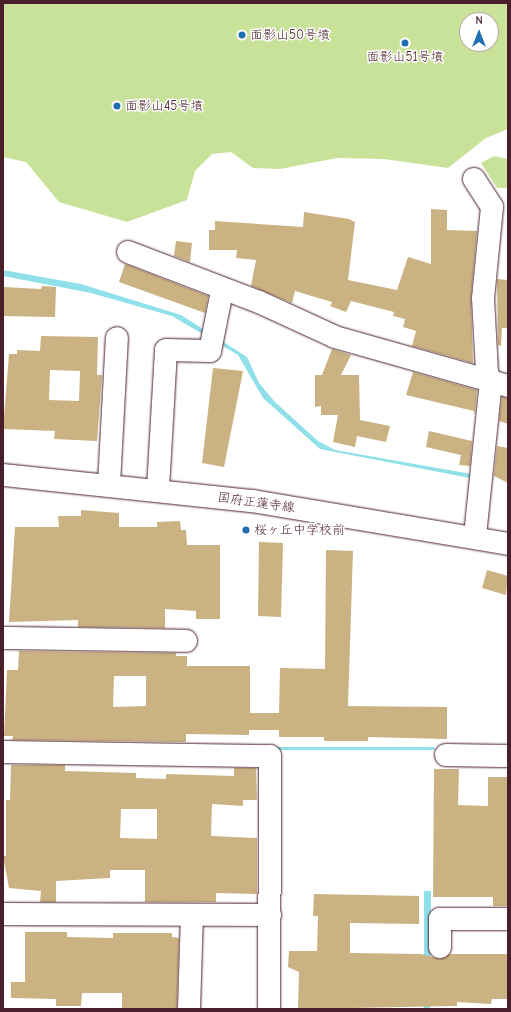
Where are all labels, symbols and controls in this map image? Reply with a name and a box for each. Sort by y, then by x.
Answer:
north arrow [459,12,499,52]
text: N [475,14,483,27]
place label: 面影山50号墳 [250,27,330,43]
marker: 面影山50号墳 [237,30,247,40]
marker: 面影山51号墳 [400,38,410,48]
place label: 面影山51号墳 [366,49,444,65]
place label: 面影山45号墳 [125,98,203,114]
marker: 面影山45号墳 [112,101,122,111]
street label: 国府正蓮寺線 [216,490,296,516]
place label: 桜ヶ丘中学校前 [254,522,345,538]
marker: 桜ヶ丘中学校前 [241,525,251,535]

